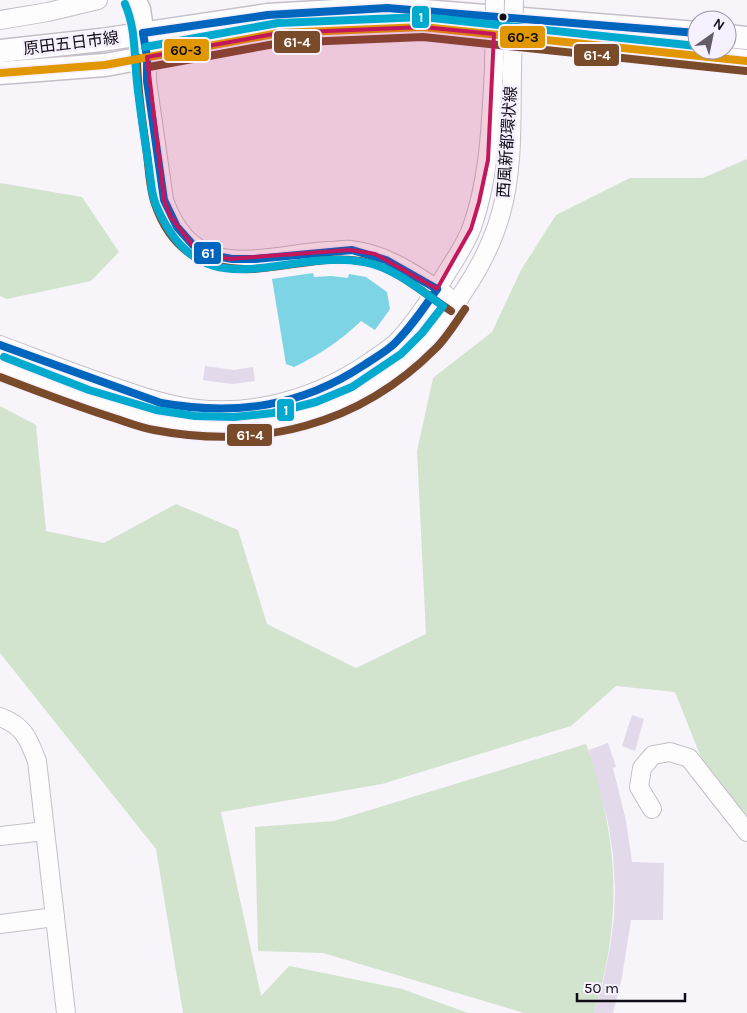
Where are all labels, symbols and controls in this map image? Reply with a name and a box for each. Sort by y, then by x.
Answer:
line badge: 1 [411,5,430,29]
text: 1 [419,9,424,26]
north arrow [687,10,737,60]
unlabelled marker [498,12,508,22]
text: N [710,15,728,34]
line badge: 60-3 [499,25,546,49]
street label: 原田五日市線 [22,28,120,58]
text: 60-3 [507,29,539,46]
line badge: 61-4 [273,30,321,54]
text: 61-4 [283,34,311,51]
line badge: 60-3 [163,38,210,62]
text: 60-3 [170,42,202,59]
line badge: 61-4 [573,43,620,67]
text: 61-4 [583,47,611,64]
street label: 西風新都環状線 [494,85,520,199]
line badge: 61 [193,241,222,265]
text: 61 [201,245,215,262]
line badge: 1 [276,398,295,422]
text: 1 [284,402,289,419]
line badge: 61-4 [226,423,273,447]
text: 61-4 [236,427,264,444]
scale bar [577,970,684,1002]
text: 50 m [584,979,619,997]

